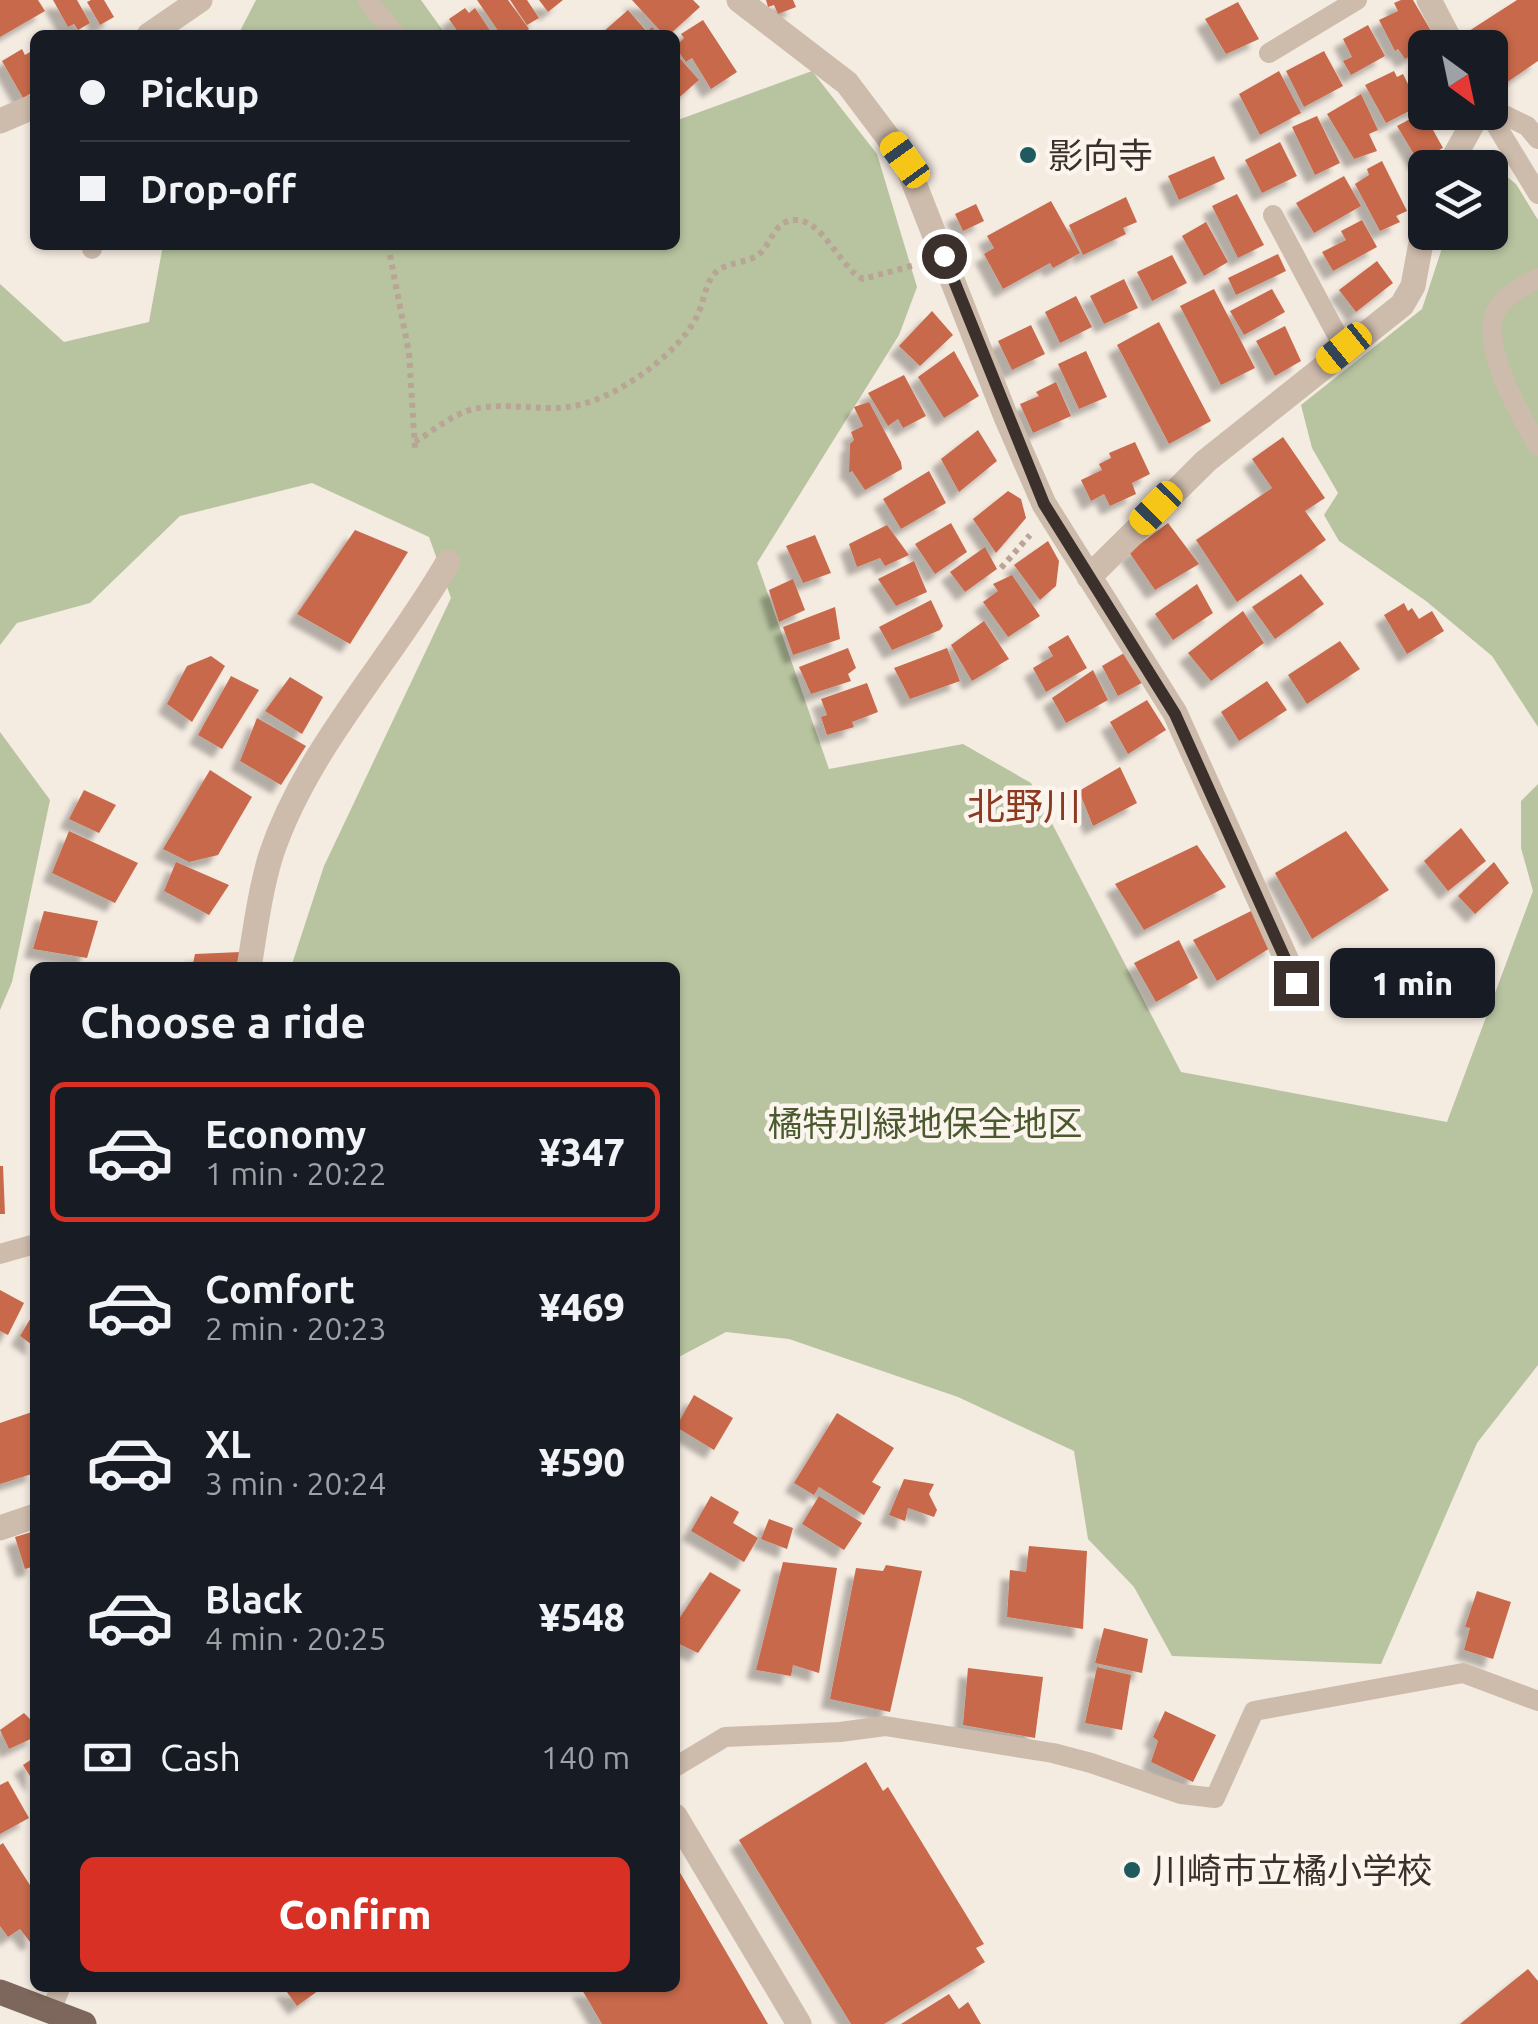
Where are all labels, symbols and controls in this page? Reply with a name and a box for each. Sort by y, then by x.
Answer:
north arrow [1408,30,1508,130]
map controls [1408,30,1508,250]
text: Pickup [140,72,259,114]
car [875,127,935,193]
place label: 影向寺 [1048,135,1153,175]
marker: 影向寺 [1017,144,1039,166]
button: layers [1408,150,1508,250]
text: Drop-off [140,168,296,210]
route start [922,234,967,279]
car [1311,317,1377,379]
car [1124,476,1188,540]
district label: 北野川 [967,785,1081,827]
callout: 1 min [1331,948,1496,1018]
route end [1274,961,1319,1006]
text: 1 min [1372,965,1453,1001]
text: Choose a ride [80,996,366,1047]
park label: 橘特別緑地保全地区 [767,1103,1083,1143]
icon: car [85,1107,175,1197]
text: Economy [205,1113,366,1155]
text: ¥347 [539,1131,625,1173]
text: 1 min · 20:22 [205,1155,387,1191]
icon: car [85,1262,175,1352]
text: Comfort [205,1268,355,1310]
text: ¥469 [539,1286,625,1328]
text: 2 min · 20:23 [205,1310,387,1346]
icon: car [85,1417,175,1507]
text: XL [205,1423,251,1465]
text: ¥590 [539,1441,625,1483]
text: 3 min · 20:24 [205,1465,387,1501]
icon: car [85,1572,175,1662]
text: Black [205,1578,303,1620]
text: ¥548 [539,1596,625,1638]
text: 4 min · 20:25 [205,1620,387,1656]
icon: cash [80,1730,135,1785]
text: Cash [160,1736,241,1778]
text: 140 m [541,1739,630,1775]
place label: 川崎市立橘小学校 [1152,1850,1432,1890]
button: Confirm [80,1857,630,1972]
marker: 川崎市立橘小学校 [1121,1859,1143,1881]

